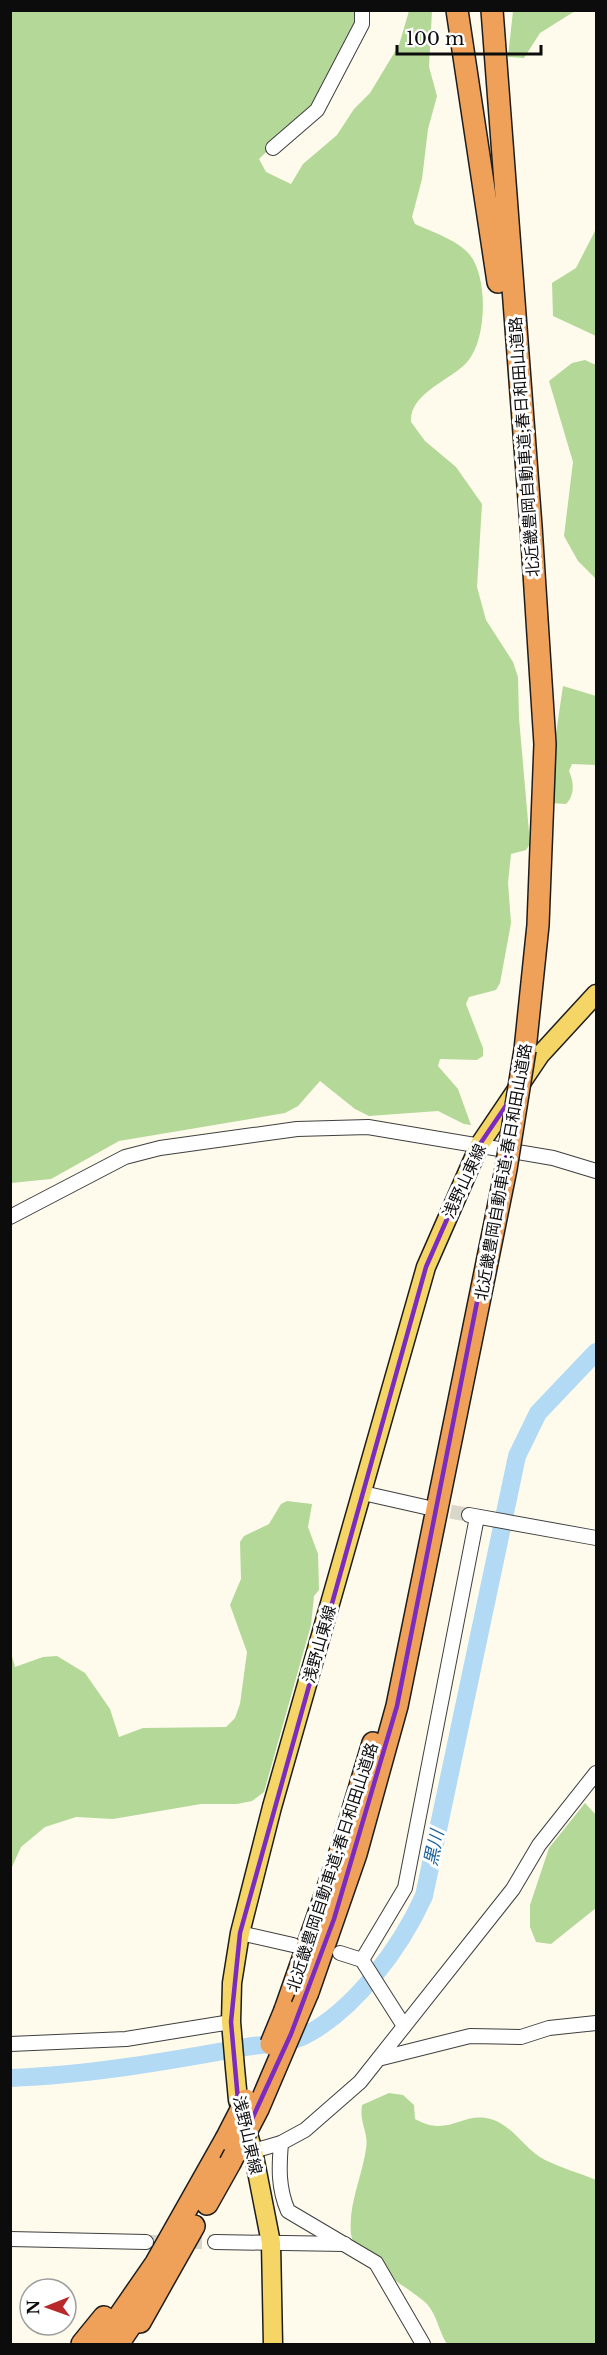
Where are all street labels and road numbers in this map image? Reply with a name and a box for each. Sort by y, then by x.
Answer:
street label: 北近畿豊岡自動車道;春日和田山道路 [505,316,543,578]
street label: 北近畿豊岡自動車道;春日和田山道路 [470,1042,536,1302]
street label: 浅野山東線 [438,1141,490,1221]
street label: 浅野山東線 [298,1603,340,1685]
street label: 北近畿豊岡自動車道;春日和田山道路 [282,1740,382,1994]
street label: 浅野山東線 [229,2094,267,2176]

